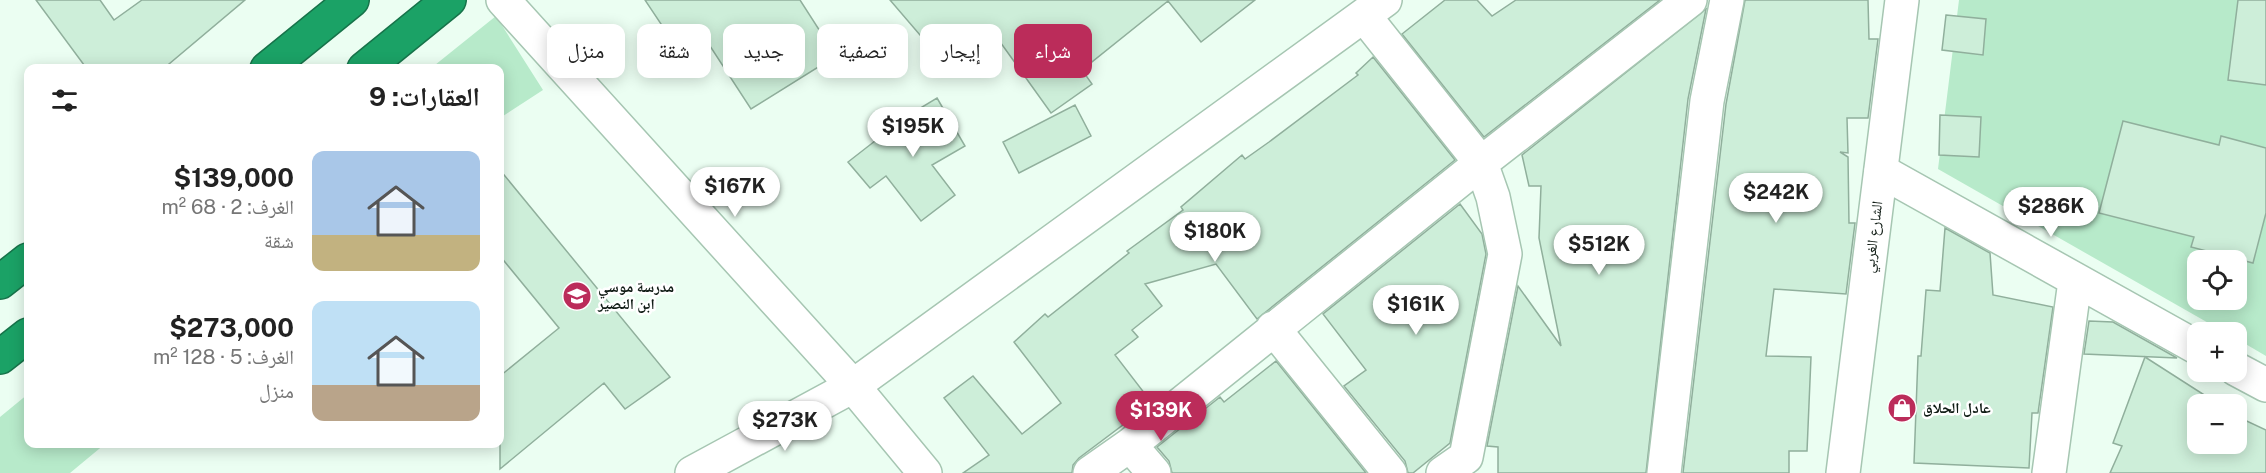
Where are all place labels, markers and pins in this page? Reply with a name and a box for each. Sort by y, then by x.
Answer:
pin: $195K [871,107,955,158]
pin: $167K [693,167,777,218]
pin: $242K [1734,173,1818,224]
pin: $286K [2009,187,2093,238]
pin: $180K [1173,212,1257,263]
pin: $512K [1557,225,1641,276]
place label: مدرسة موسي ابن النصير [597,278,674,313]
school or university icon: مدرسة موسي ابن النصير [561,280,593,312]
pin: $161K [1374,285,1458,336]
pin: $139K [1119,391,1203,442]
shop icon: عادل الحلاق [1886,392,1918,424]
place label: عادل الحلاق [1923,399,1991,417]
pin: $273K [743,401,827,452]

